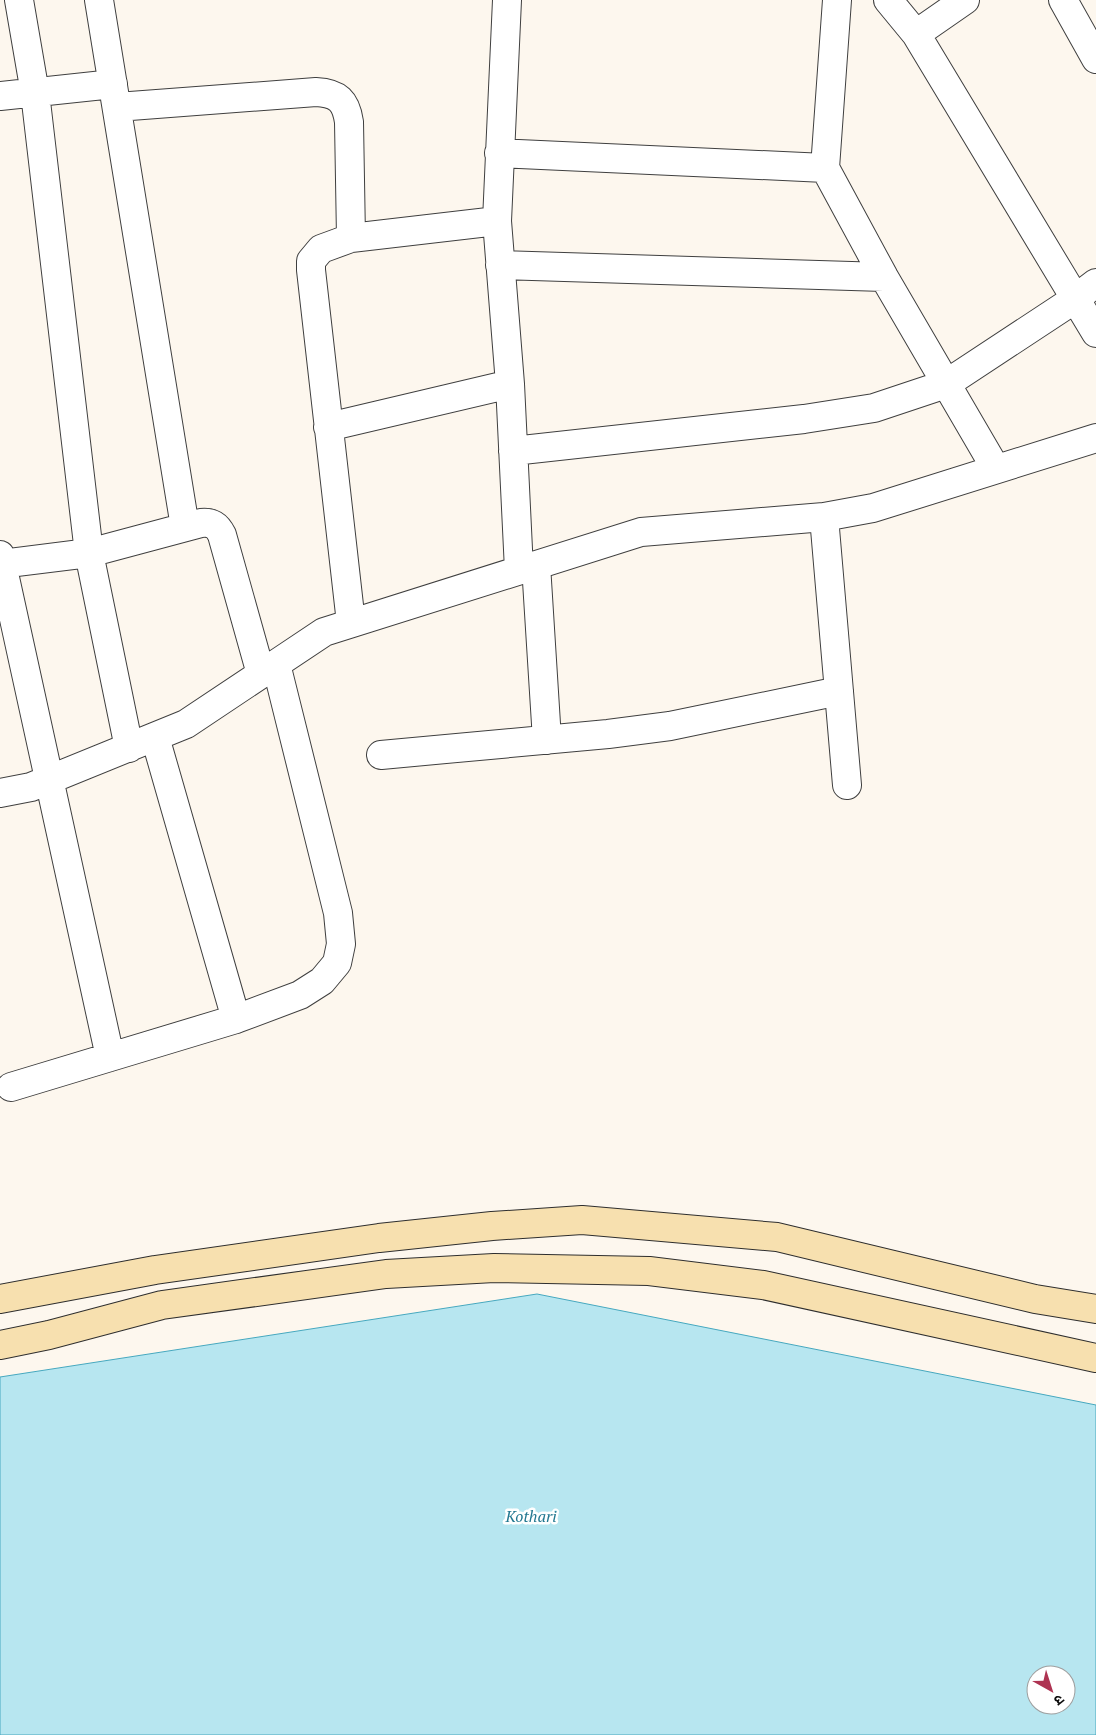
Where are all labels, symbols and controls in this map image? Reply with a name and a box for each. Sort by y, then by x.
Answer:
water label: Kothari [504,1505,557,1527]
north arrow [1026,1665,1076,1715]
text: उ [1050,1691,1069,1711]

